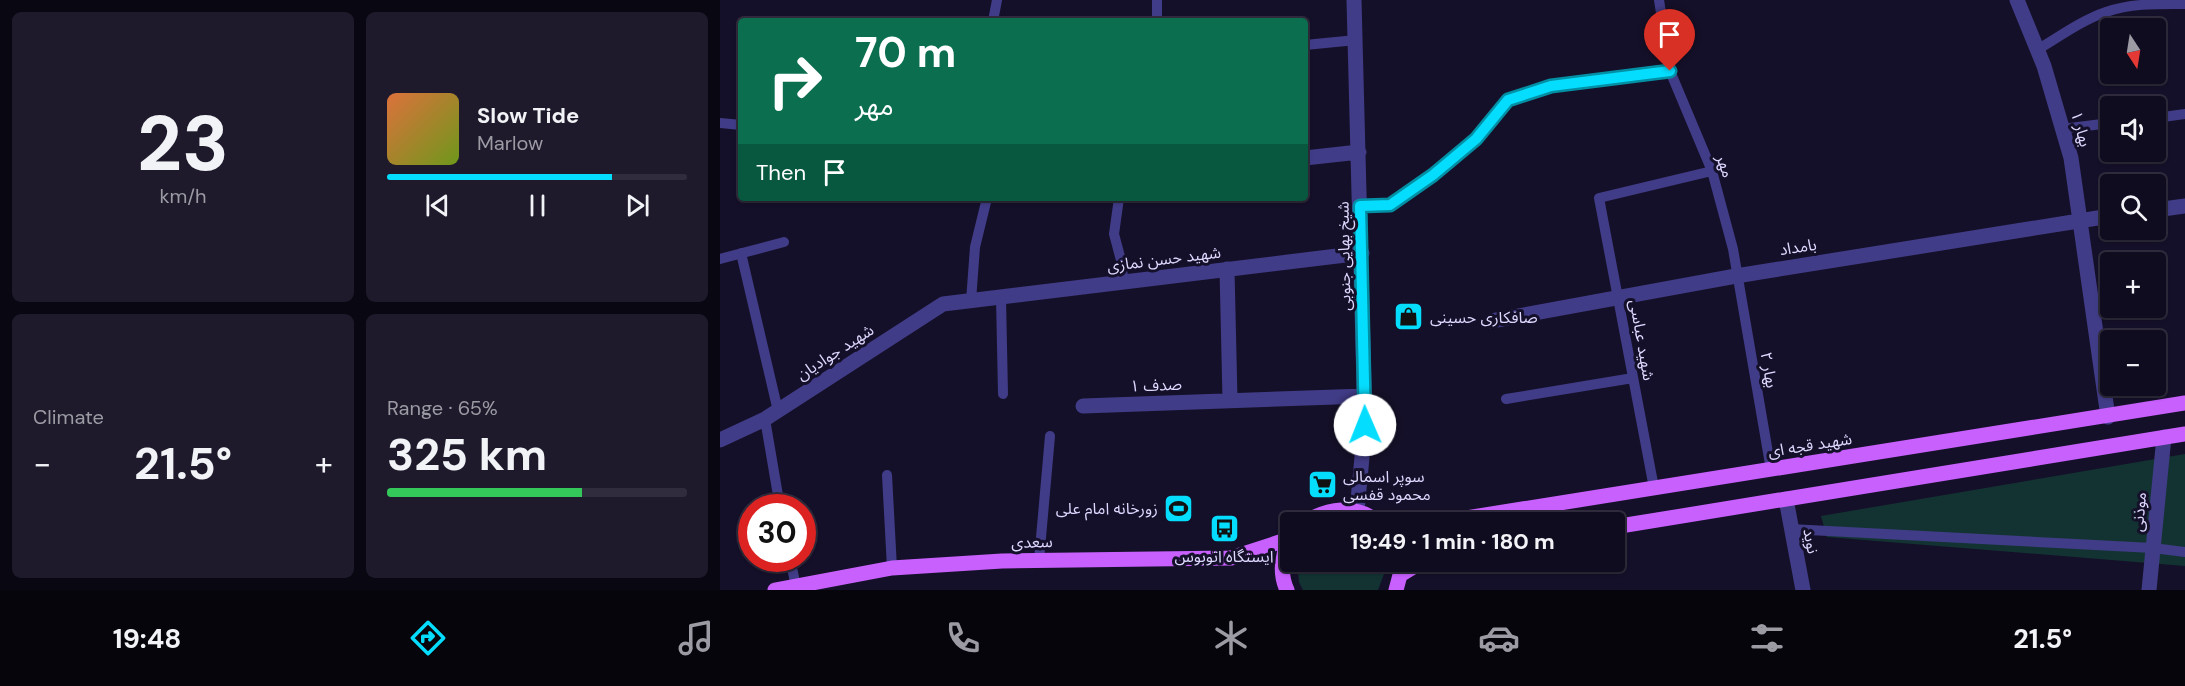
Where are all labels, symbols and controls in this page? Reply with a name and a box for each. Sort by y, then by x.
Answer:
pin [1644,9,1695,71]
icon: arrive [1653,18,1686,51]
north arrow [2100,18,2166,84]
map controls [2100,18,2166,396]
text: 70 m [855,25,956,80]
icon: right [756,42,834,120]
text: مهر [855,88,894,123]
text: 23 [137,93,229,194]
button: sound [2100,96,2166,162]
text: Slow Tide [477,101,579,130]
street label: بهار ۱ [2066,109,2096,149]
text: Marlow [477,130,543,156]
street label: مهر [1711,151,1739,180]
icon: arrive [818,156,851,189]
text: Then [756,158,806,187]
button: search [2100,174,2166,240]
text: km/h [159,183,207,209]
icon: previous [421,189,454,222]
icon: pause [521,189,554,222]
icon: next [621,189,654,222]
street label: شیخ بهایی جنوبی [1333,201,1357,311]
street label: بامداد [1778,234,1818,260]
street label: شهید حسن نمازی [1106,242,1222,276]
button: + [2100,252,2166,318]
street label: شهید عباسی [1625,298,1659,382]
shop icon: صافکاری حسینی [1393,301,1425,333]
place label: صافکاری حسینی [1430,307,1538,328]
street label: شهید جوادیان [792,319,878,385]
button: − [2100,330,2166,396]
street label: بهار ۲ [1756,350,1782,390]
street label: صدف ۱ [1130,374,1182,396]
position arrow [1333,393,1397,457]
text: Range · 65% [387,395,498,421]
text: Climate [33,404,104,430]
text: 325 km [387,425,547,484]
street label: شهید قجه ای [1767,428,1853,462]
text: 21.5° [134,434,232,493]
text: − [33,442,51,485]
text: + [315,442,333,485]
place label: سوپر اسمالی محمود قفسی [1343,466,1431,505]
supermarket icon: سوپر اسمالی محمود قفسی [1306,469,1338,501]
street label: موذنی [2127,491,2151,533]
sports icon: زورخانه امام علی [1163,492,1195,524]
speed limit sign: 30 [738,494,816,572]
place label: زورخانه امام علی [1056,498,1158,521]
bus stop icon: ایستگاه اتوبوس [1208,512,1240,544]
text: 19:49 · 1 min · 180 m [1350,527,1555,556]
street label: نوید [1798,527,1824,555]
street label: سعدی [1011,531,1053,553]
place label: ایستگاه اتوبوس [1174,546,1274,567]
icon: directions [407,617,449,659]
icon: music [675,617,717,659]
icon: phone [942,617,984,659]
icon: climate [1210,617,1252,659]
icon: car [1478,617,1520,659]
icon: filters [1746,617,1788,659]
text: 19:48 [113,621,181,656]
text: 21.5° [2013,621,2072,656]

